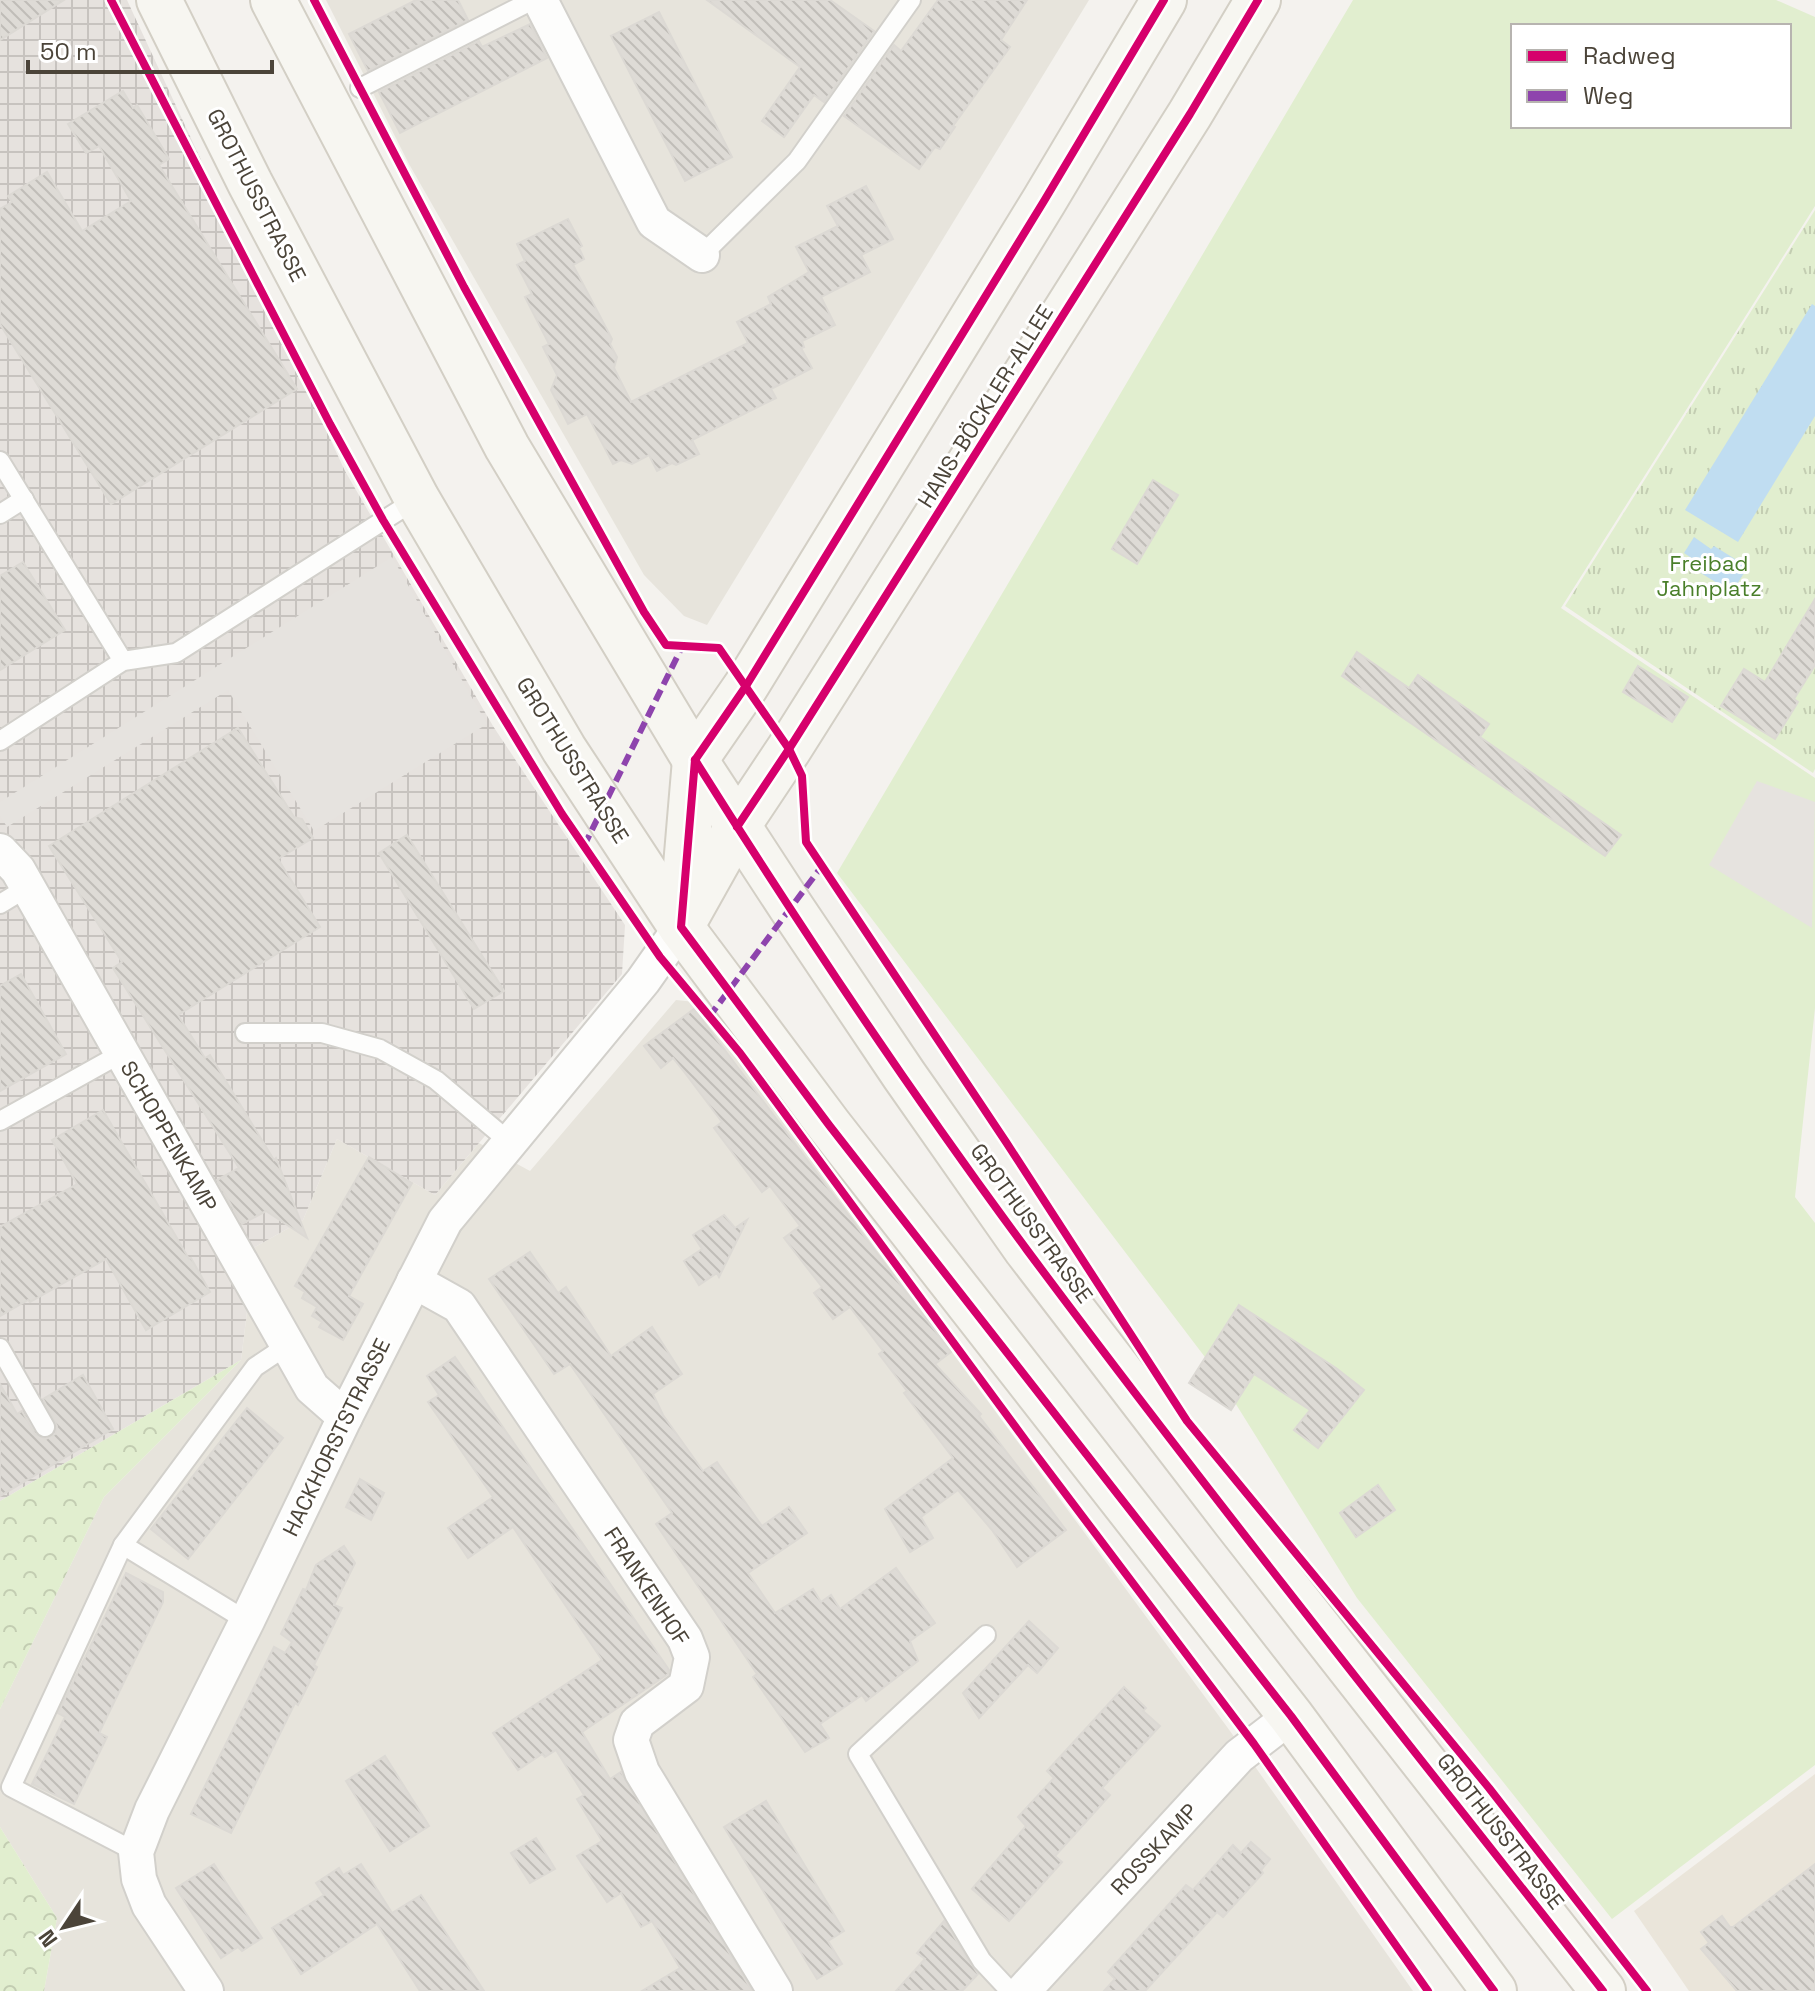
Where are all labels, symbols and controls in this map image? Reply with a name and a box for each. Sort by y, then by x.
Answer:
scale bar [28,24,272,74]
legend [1511,24,1791,128]
text: 50 m [40,36,97,67]
text: Radweg [1583,40,1676,71]
text: Weg [1583,80,1633,111]
street label: GROTHUSSTRASSE [201,104,313,286]
street label: HANS-BÖCKLER-ALLEE [911,299,1059,513]
park label: Freibad Jahnplatz [1656,549,1762,602]
street label: GROTHUSSTRASSE [511,672,635,848]
street label: SCHOPPENKAMP [114,1056,224,1216]
street label: GROTHUSSTRASSE [965,1138,1099,1308]
street label: HACKHORSTSTRASSE [276,1333,396,1541]
street label: FRANKENHOF [598,1521,696,1651]
street label: GROTHUSSTRASSE [1431,1747,1571,1915]
street label: ROSSKAMP [1105,1797,1203,1901]
north arrow [24,1887,104,1967]
text: N [32,1924,63,1953]

